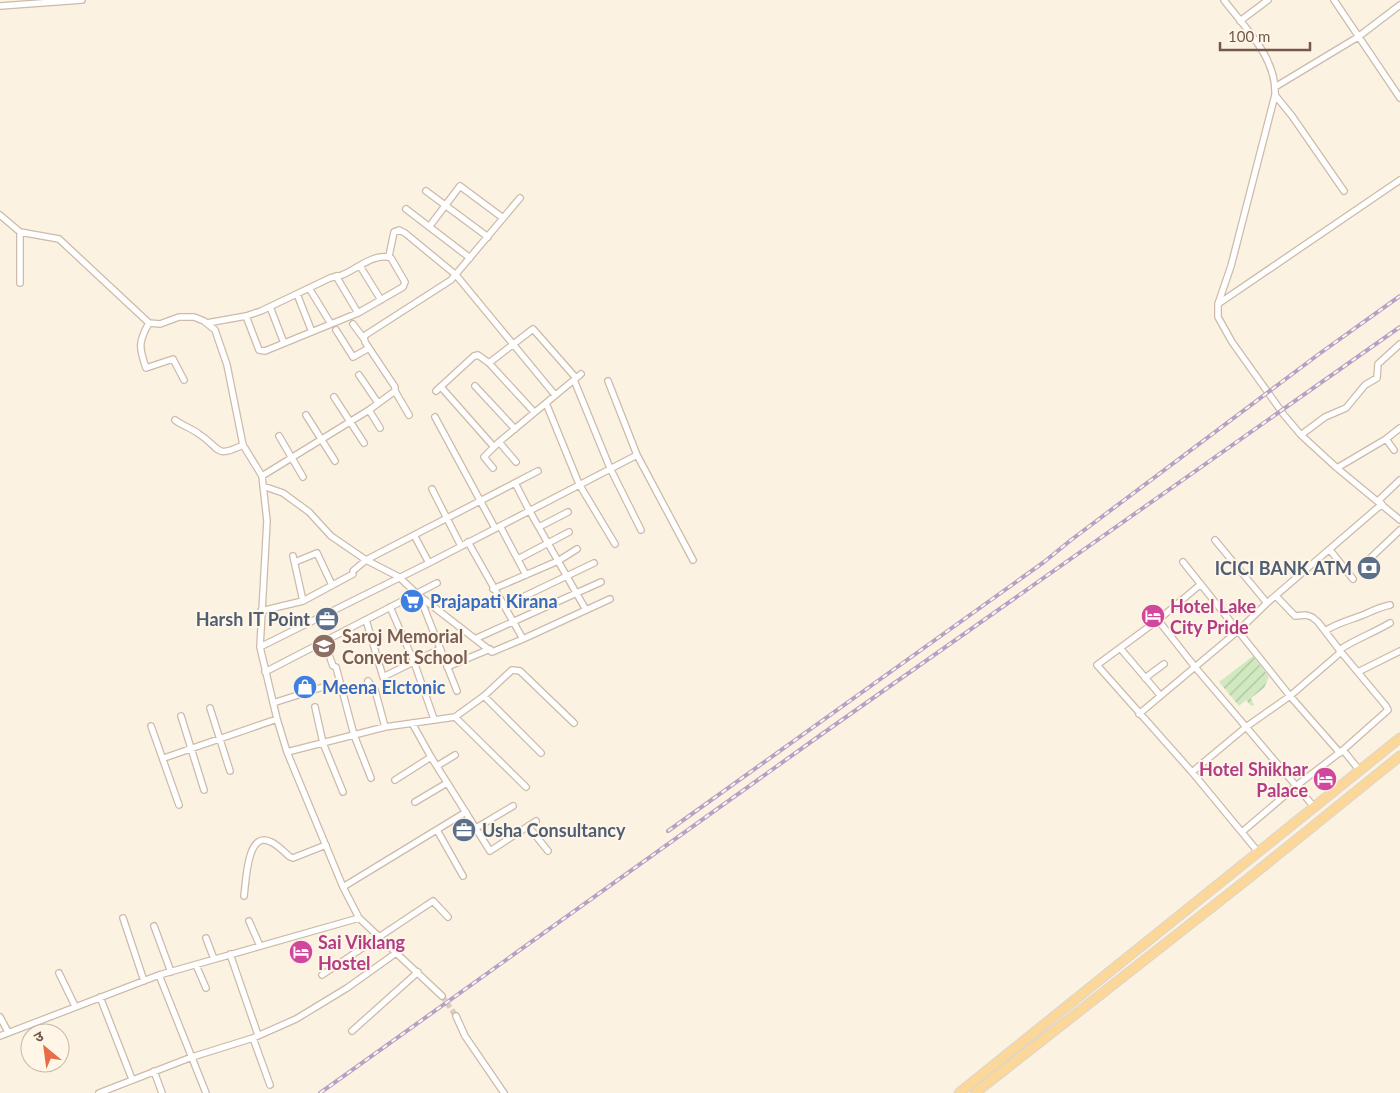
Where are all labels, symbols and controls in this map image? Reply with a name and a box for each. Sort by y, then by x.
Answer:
scale bar [1220,20,1310,52]
text: 100 m [1228,27,1270,45]
bank icon: ICICI BANK ATM [1356,555,1382,581]
place label: ICICI BANK ATM [1215,557,1352,579]
supermarket icon: Prajapati Kirana [399,588,425,614]
place label: Prajapati Kirana [430,590,558,612]
place label: Hotel Lake City Pride [1170,595,1256,638]
hotel icon: Hotel Lake City Pride [1140,603,1166,629]
office icon: Harsh IT Point [314,606,340,632]
place label: Harsh IT Point [196,608,310,630]
place label: Saroj Memorial Convent School [342,625,468,668]
school or university icon: Saroj Memorial Convent School [311,633,337,659]
shop icon: Meena Elctonic [292,674,318,700]
place label: Meena Elctonic [322,676,446,698]
place label: Hotel Shikhar Palace [1199,758,1308,801]
hotel icon: Hotel Shikhar Palace [1312,766,1338,792]
office icon: Usha Consultancy [451,817,477,843]
place label: Usha Consultancy [482,819,626,841]
place label: Sai Viklang Hostel [318,931,406,974]
hotel icon: Sai Viklang Hostel [288,939,314,965]
north arrow [20,1023,70,1073]
text: उ [31,1026,47,1046]

